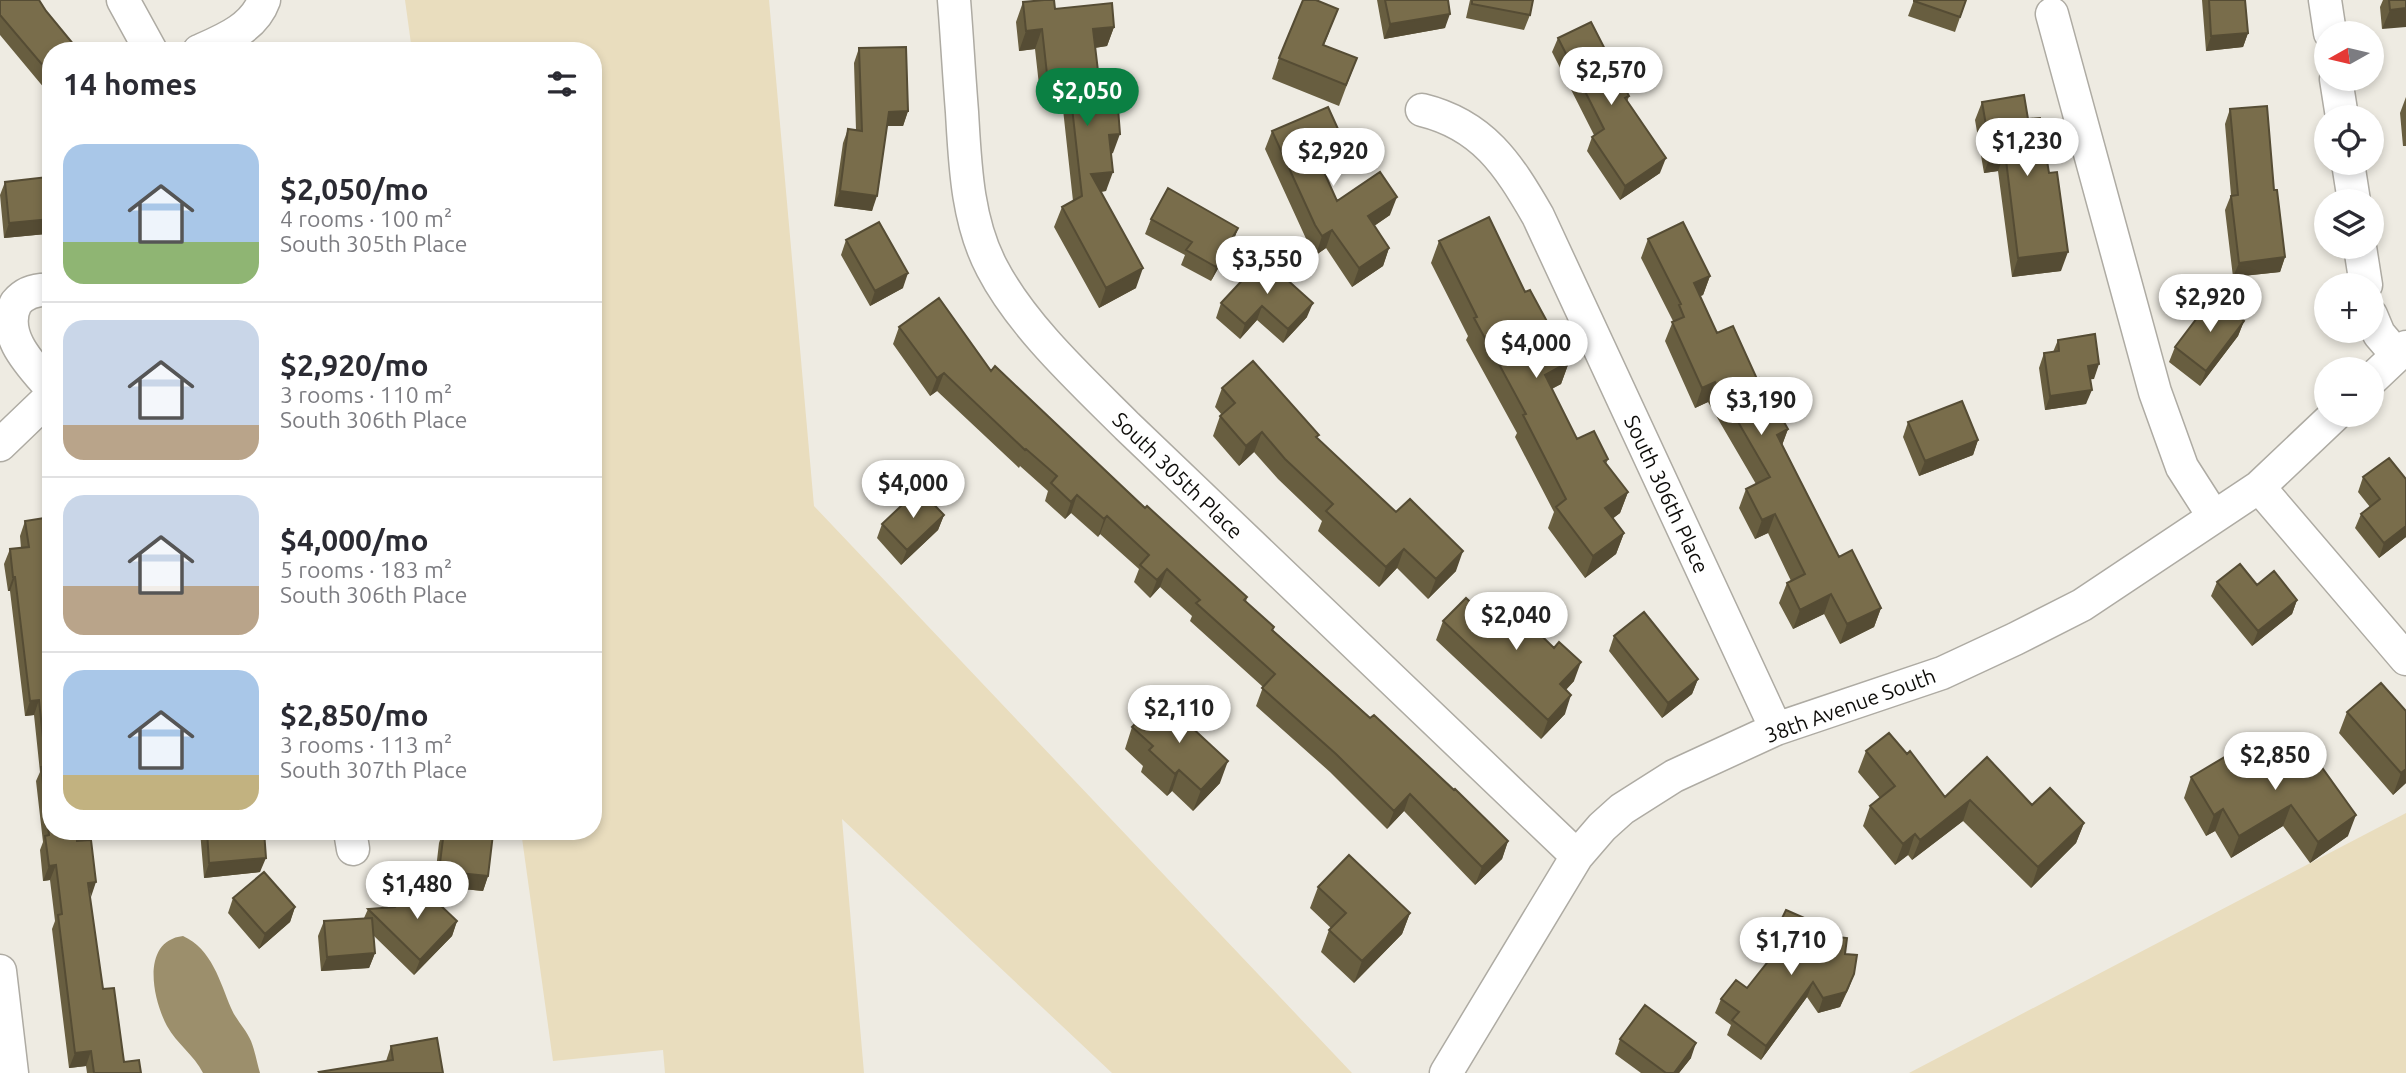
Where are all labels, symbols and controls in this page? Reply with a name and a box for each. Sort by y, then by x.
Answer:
north arrow [2314,21,2384,91]
map controls [2314,21,2384,427]
pin: $2,570 [1554,48,1668,107]
text: $2,570 [1576,57,1646,82]
icon: filters [543,65,581,103]
text: 14 homes [63,67,197,101]
pin: $2,050 [1030,68,1144,128]
text: $2,050 [1052,78,1122,103]
button: locate [2314,105,2384,175]
pin: $1,230 [1970,118,2084,178]
pin: $2,920 [1276,128,1390,188]
text: $1,230 [1992,128,2062,153]
text: $2,920 [1298,138,1368,163]
icon: home [119,172,203,256]
text: $2,050/mo [280,172,429,206]
button: layers [2314,189,2384,259]
text: 4 rooms · 100 m² [280,206,452,231]
text: South 305th Place [280,231,467,256]
pin: $3,550 [1210,236,1324,296]
text: $3,550 [1232,246,1302,271]
button: + [2314,273,2384,343]
pin: $2,920 [2153,274,2267,334]
text: $2,920 [2175,284,2245,309]
pin: $4,000 [1479,320,1593,380]
text: $4,000 [1501,330,1571,355]
icon: home [119,348,203,432]
text: $2,920/mo [280,348,429,382]
button: − [2314,357,2384,427]
pin: $3,190 [1704,378,1818,437]
text: 3 rooms · 110 m² [280,382,452,407]
text: $3,190 [1726,387,1796,412]
text: South 306th Place [280,407,467,432]
street label: South 305th Place [1108,407,1248,543]
street label: South 306th Place [1620,411,1714,577]
pin: $4,000 [856,461,970,520]
text: $4,000 [878,470,948,495]
icon: home [119,523,203,607]
text: $4,000/mo [280,523,429,557]
text: 5 rooms · 183 m² [280,557,452,582]
text: South 306th Place [280,582,467,607]
pin: $2,040 [1459,592,1573,652]
text: $2,040 [1481,602,1551,627]
street label: 38th Avenue South [1761,663,1939,747]
pin: $2,110 [1122,686,1236,745]
text: $2,110 [1144,695,1214,720]
icon: home [119,698,203,782]
text: $2,850/mo [280,698,429,732]
text: 3 rooms · 113 m² [280,732,452,757]
pin: $2,850 [2218,732,2332,792]
text: $2,850 [2240,742,2310,767]
text: South 307th Place [280,757,467,782]
pin: $1,480 [360,862,474,921]
text: $1,480 [382,871,452,896]
pin: $1,710 [1734,918,1848,977]
text: $1,710 [1756,927,1826,952]

